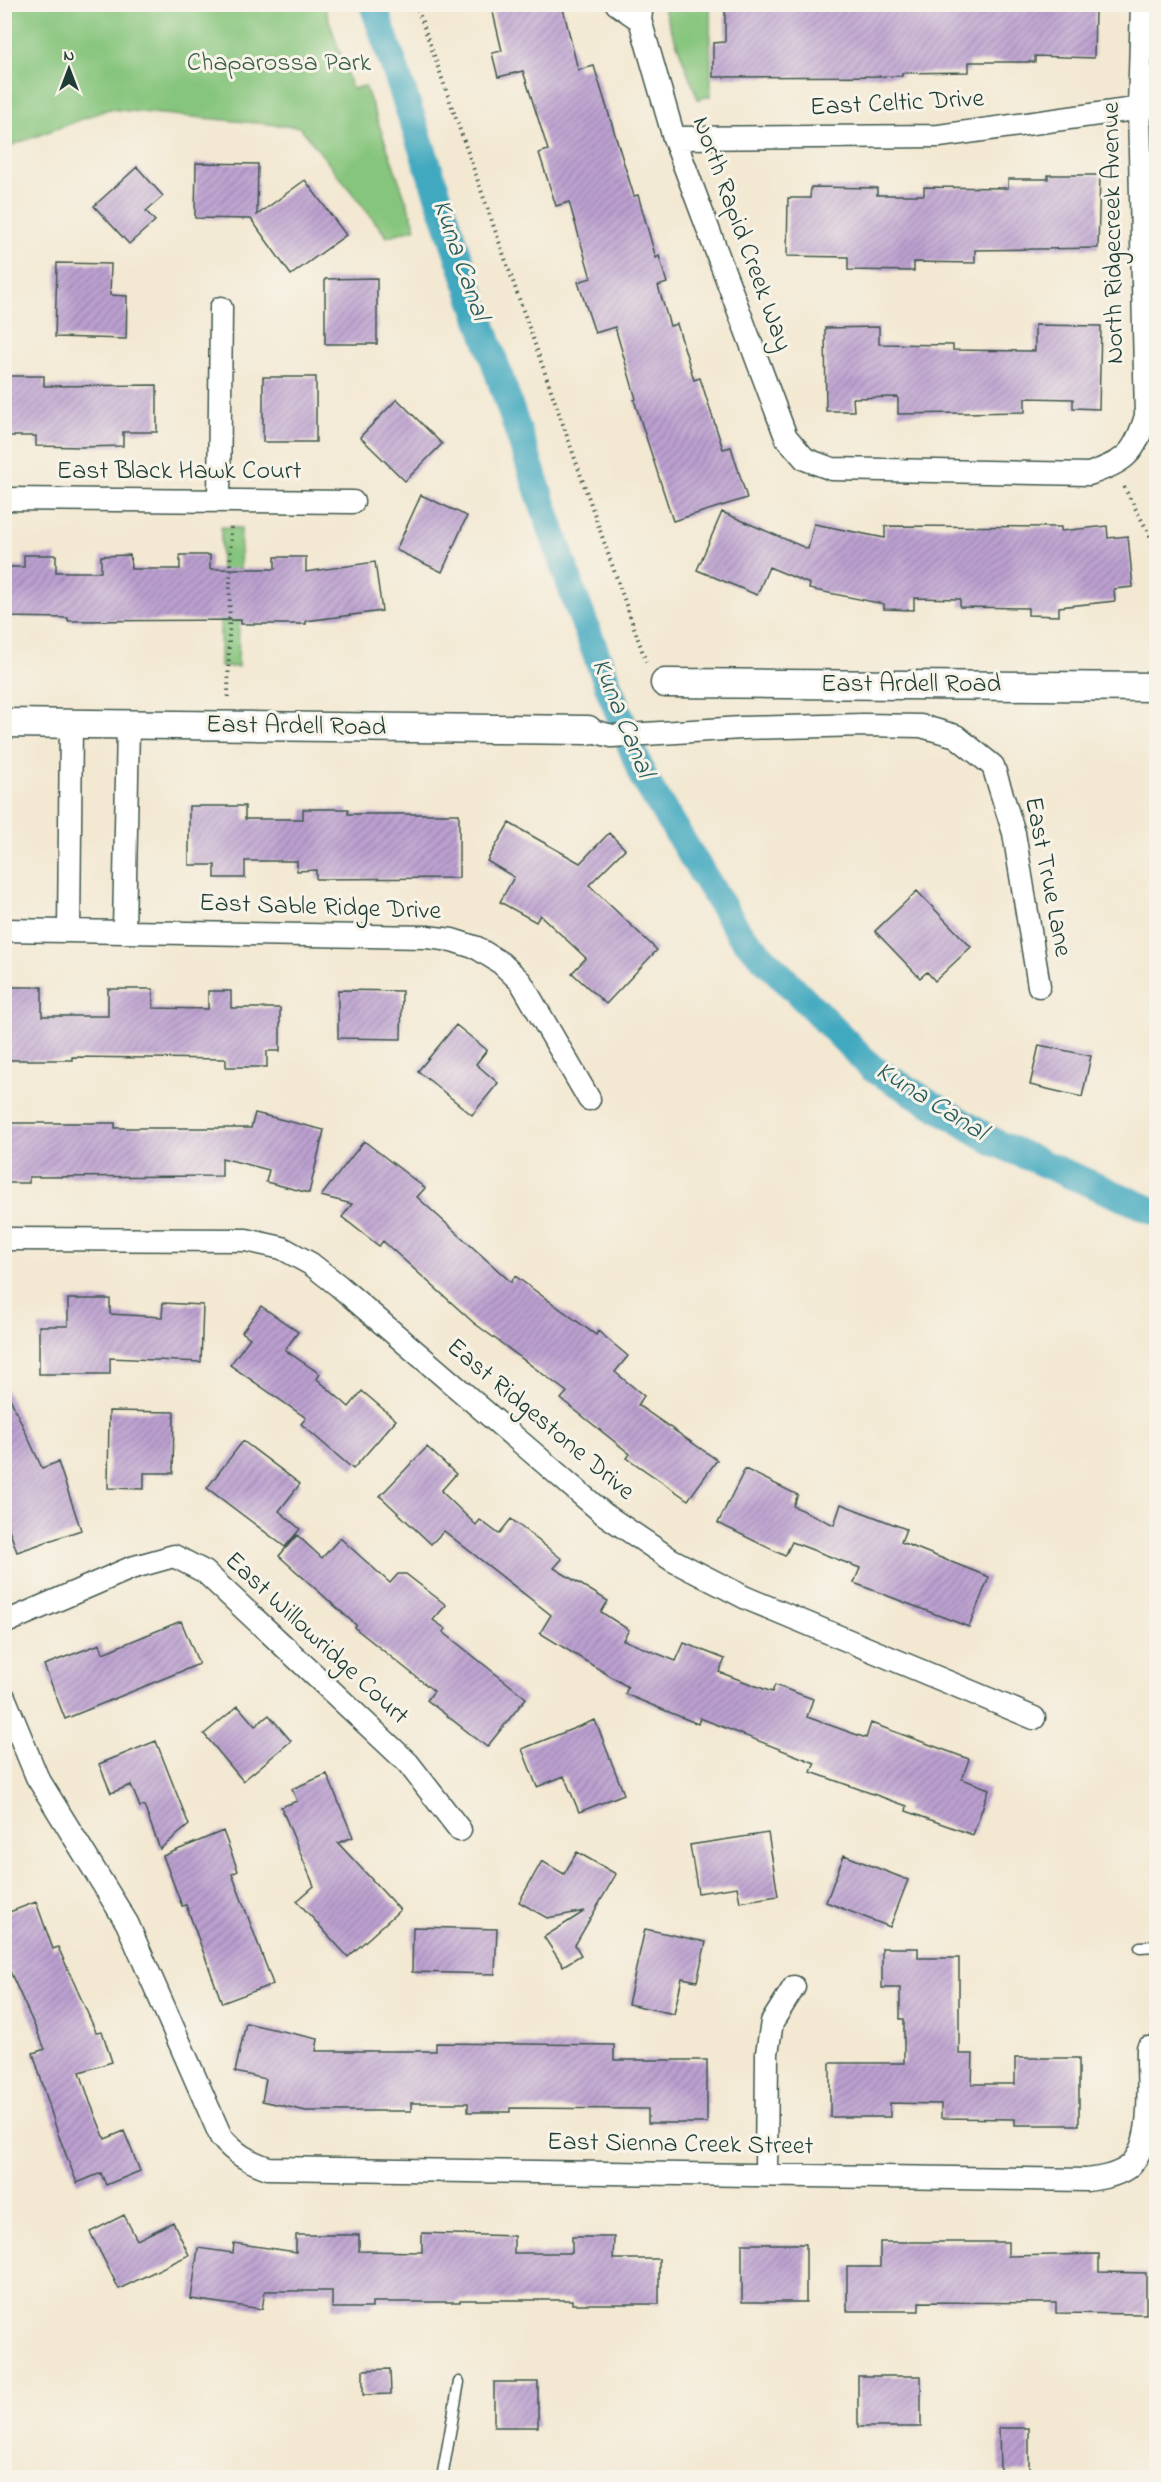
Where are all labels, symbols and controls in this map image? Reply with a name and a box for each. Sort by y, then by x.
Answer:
north arrow [39,39,99,99]
text: N [64,44,75,68]
park label: Chaparossa Park [187,45,372,83]
street label: East Celtic Drive [809,80,985,128]
street label: North Ridgecreek Avenue [1093,101,1135,364]
street label: North Rapid Creek Way [681,111,801,357]
water label: Kuna Canal [421,195,500,329]
street label: East Black Hawk Court [57,453,302,491]
water label: Kuna Canal [581,653,665,786]
street label: East Ardell Road [821,666,1002,704]
street label: East Ardell Road [205,706,387,748]
street label: East True Lane [1013,794,1081,961]
street label: East Sable Ridge Drive [198,885,442,931]
water label: Kuna Canal [868,1052,997,1153]
street label: East Ridgestone Drive [437,1330,643,1511]
street label: East Willowridge Court [215,1543,417,1735]
street label: East Sienna Creek Street [546,2124,814,2166]

